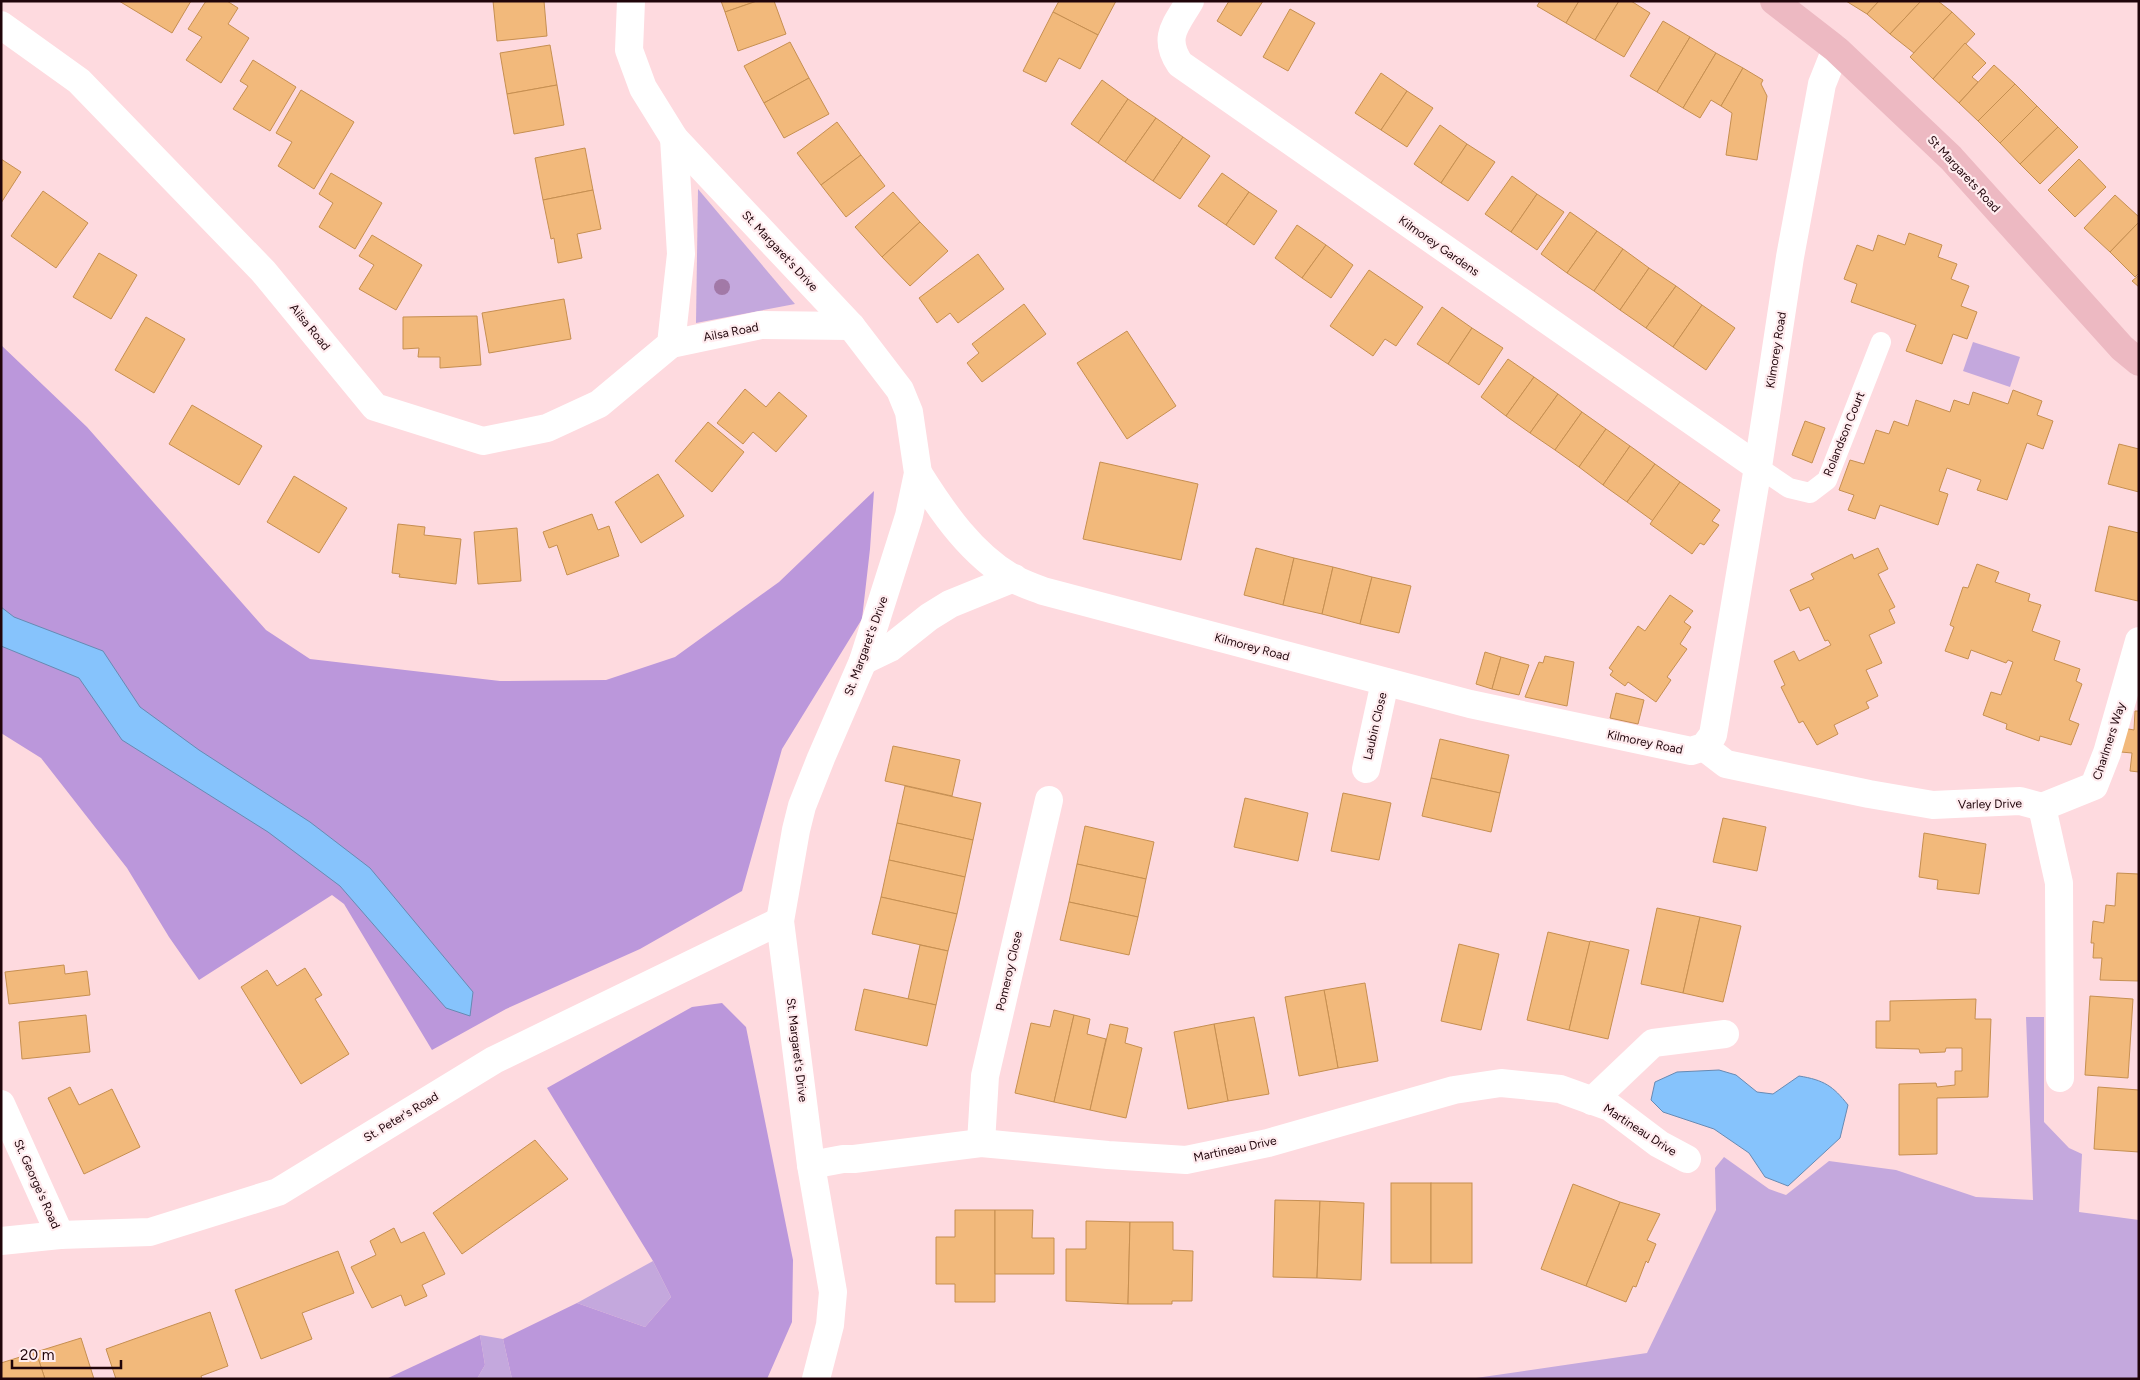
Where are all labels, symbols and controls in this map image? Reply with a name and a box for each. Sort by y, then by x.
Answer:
street label: St Margarets Road [1925,133,2003,215]
street label: St. Margaret's Drive [739,208,821,294]
street label: Kilmorey Gardens [1396,213,1482,279]
street label: Ailsa Road [287,301,333,353]
street label: Kilmorey Road [1763,311,1789,389]
street label: Ailsa Road [702,320,760,344]
street label: Rolandson Court [1821,389,1868,478]
street label: St. Margaret's Drive [842,594,891,698]
street label: Kilmorey Road [1213,630,1291,664]
street label: Laubin Close [1360,690,1390,761]
street label: Charlmers Way [2090,700,2128,782]
street label: Kilmorey Road [1606,727,1684,757]
street label: Varley Drive [1958,796,2023,812]
street label: Pomeroy Close [993,929,1025,1012]
street label: St. Margaret's Drive [784,997,810,1103]
street label: St. Peter's Road [361,1089,441,1145]
street label: Martineau Drive [1601,1101,1680,1159]
street label: Martineau Drive [1192,1133,1278,1165]
street label: St. George's Road [11,1137,63,1231]
scale bar [12,1338,121,1370]
text: 20 m [20,1346,54,1364]

